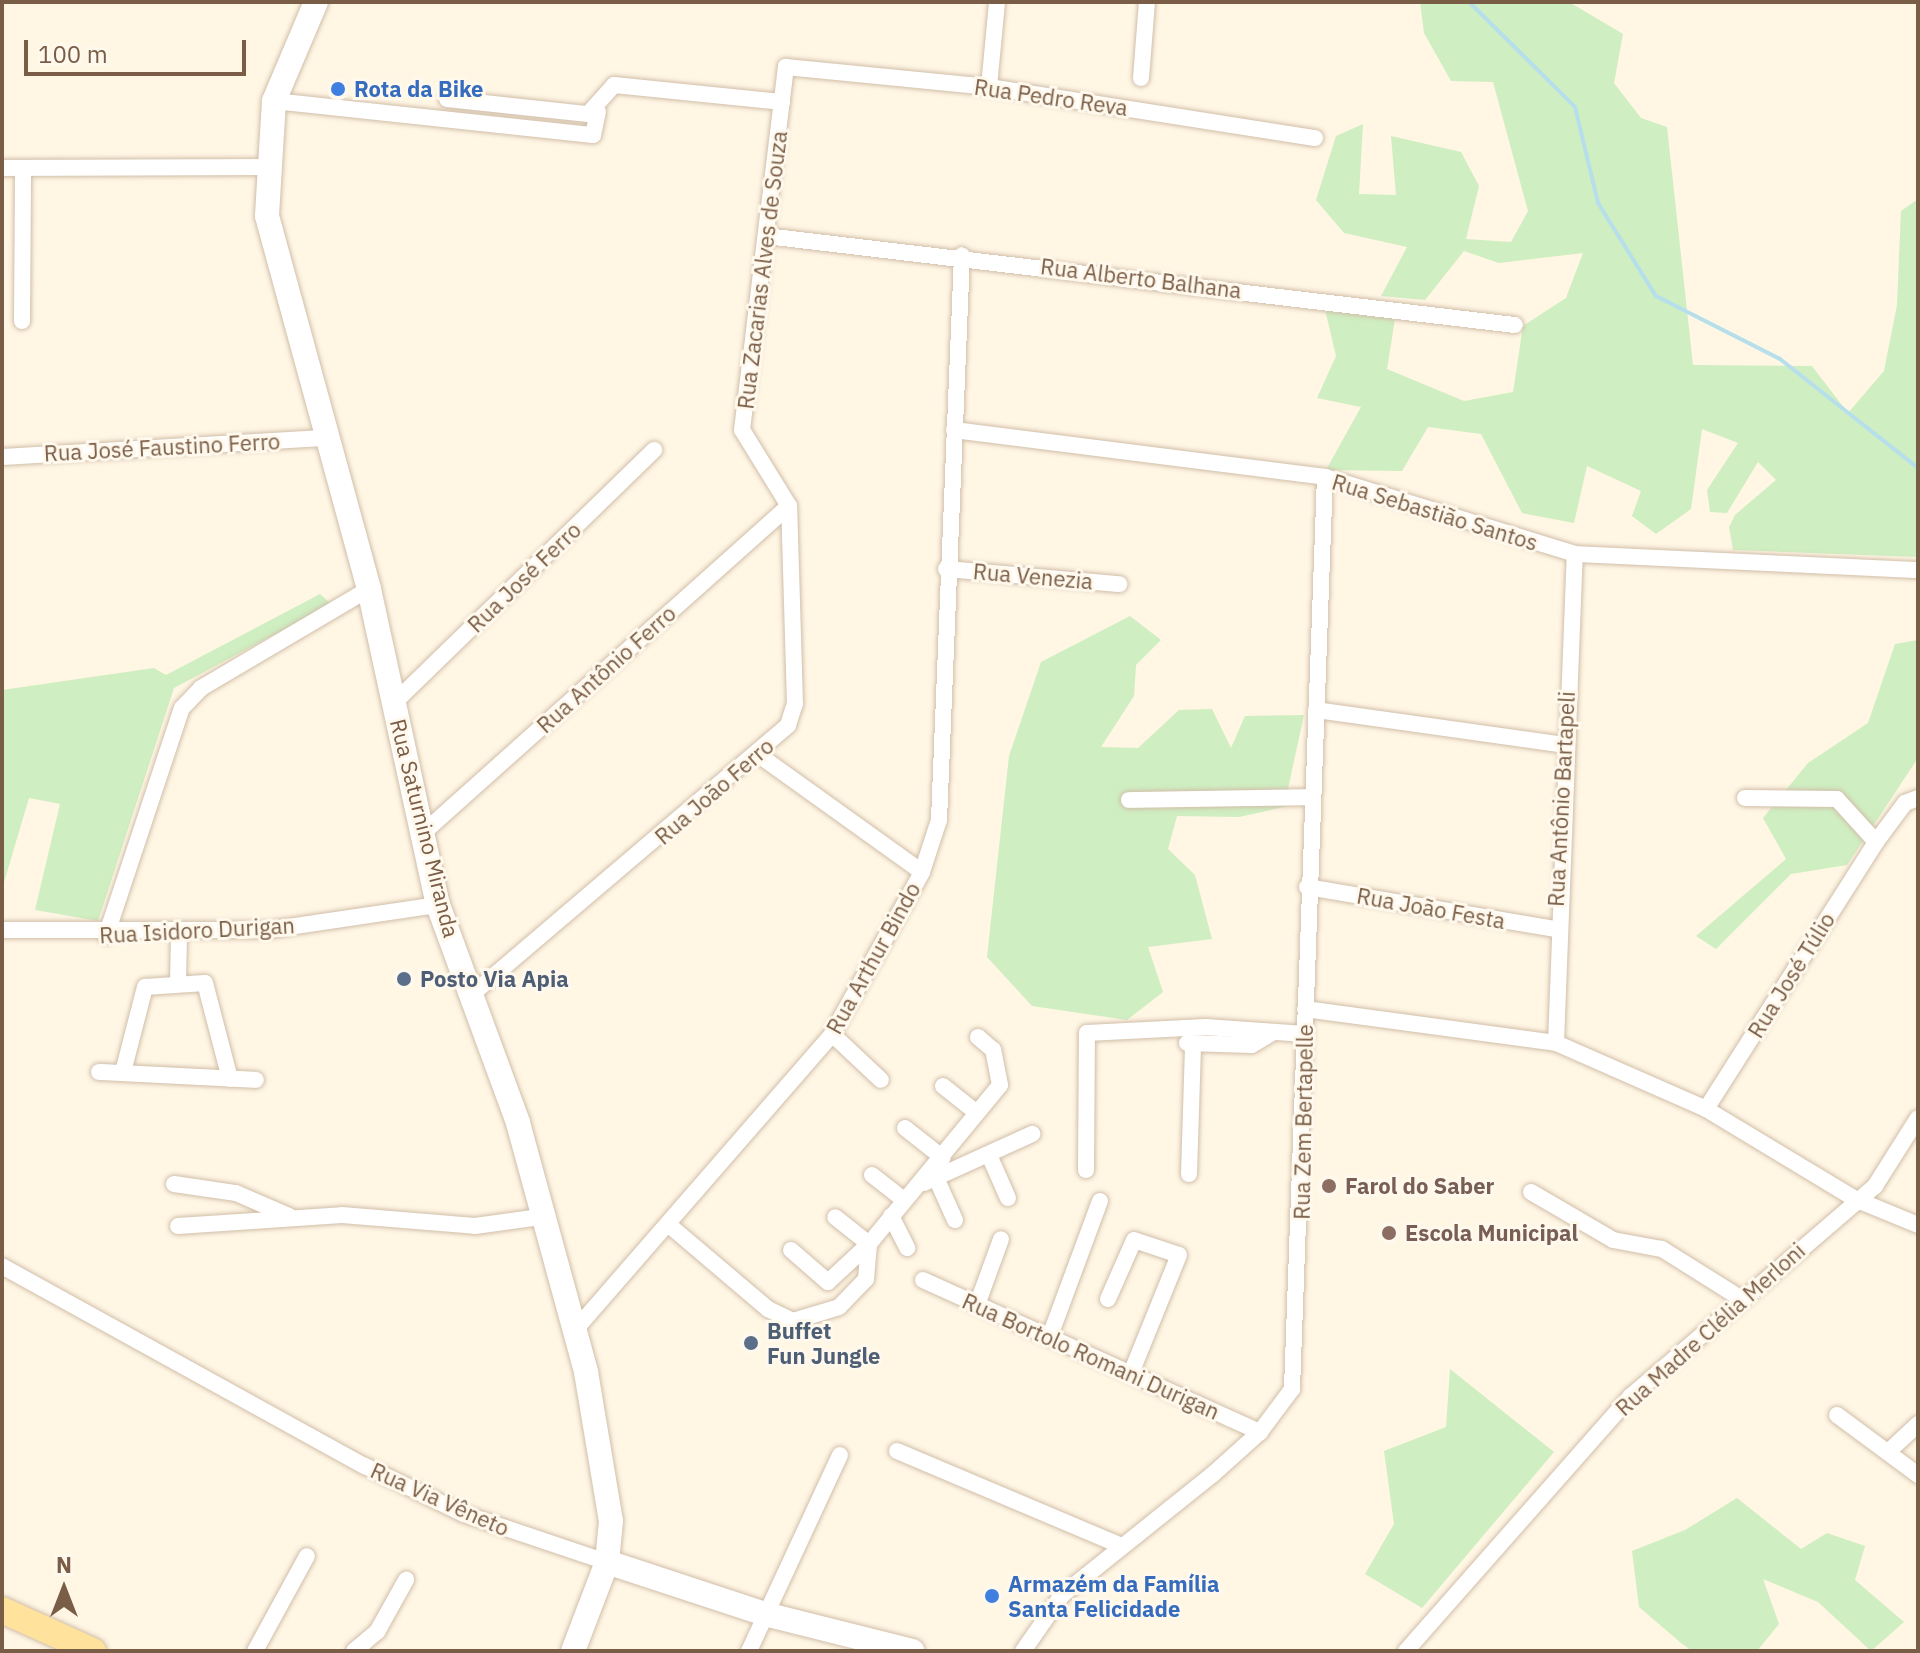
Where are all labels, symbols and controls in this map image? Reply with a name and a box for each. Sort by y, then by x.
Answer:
scale bar [28,24,250,74]
text: 100 m [38,38,108,70]
street label: Rua Pedro Reva [973,73,1129,121]
place label: Rota da Bike [354,76,483,102]
marker: Rota da Bike [329,80,347,98]
street label: Rua Zacarias Alves de Souza [732,129,792,411]
street label: Rua Alberto Balhana [1039,253,1243,303]
street label: Rua José Faustino Ferro [43,428,281,466]
street label: Rua Sebastião Santos [1329,468,1541,556]
street label: Rua José Ferro [462,516,586,638]
street label: Rua Venezia [972,558,1094,594]
street label: Rua Antônio Ferro [531,600,681,738]
street label: Rua Antônio Bartapeli [1542,691,1580,907]
street label: Rua Saturnino Miranda [385,716,465,940]
street label: Rua João Ferro [649,732,779,850]
street label: Rua Arthur Bindo [820,878,926,1038]
street label: Rua João Festa [1355,882,1507,934]
street label: Rua José Túlio [1742,907,1840,1043]
street label: Rua Isidoro Durigan [99,912,295,948]
place label: Posto Via Apia [420,966,569,992]
marker: Posto Via Apia [395,970,413,988]
street label: Rua Zem Bertapelle [1288,1024,1318,1220]
place label: Farol do Saber [1345,1173,1494,1199]
marker: Farol do Saber [1320,1177,1338,1195]
place label: Escola Municipal [1405,1220,1578,1246]
marker: Escola Municipal [1380,1224,1398,1242]
street label: Rua Madre Clélia Merloni [1610,1237,1810,1421]
street label: Rua Bortolo Romani Durigan [958,1287,1224,1425]
place label: Buffet Fun Jungle [767,1317,880,1368]
marker: Buffet Fun Jungle [742,1334,760,1352]
street label: Rua Via Vêneto [367,1457,513,1541]
north arrow [24,1549,104,1629]
text: N [56,1550,72,1579]
place label: Armazém da Família Santa Felicidade [1008,1570,1220,1622]
marker: Armazém da Família Santa Felicidade [983,1587,1001,1605]

